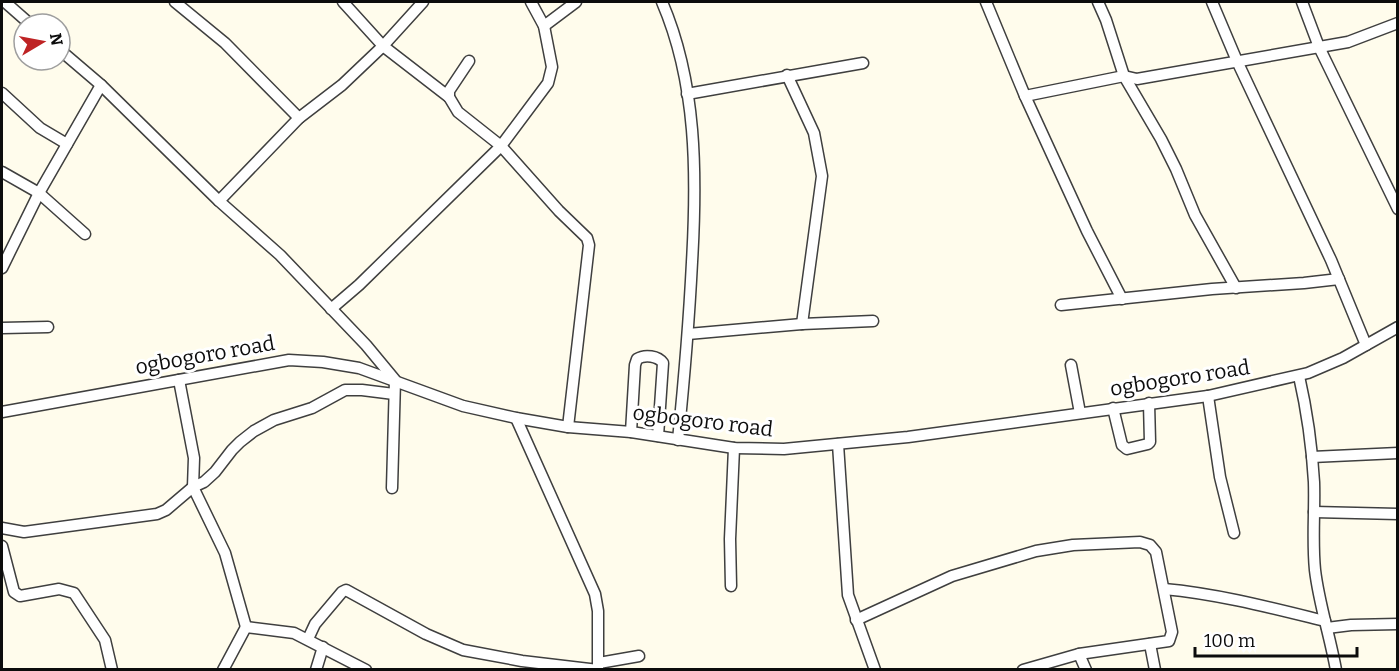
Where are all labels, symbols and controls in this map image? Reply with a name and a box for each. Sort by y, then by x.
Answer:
north arrow [12,12,72,72]
text: N [46,32,67,47]
street label: ogbogoro road [133,330,277,380]
street label: ogbogoro road [1108,354,1252,402]
street label: ogbogoro road [631,399,775,443]
scale bar [1195,620,1357,658]
text: 100 m [1204,630,1255,652]

